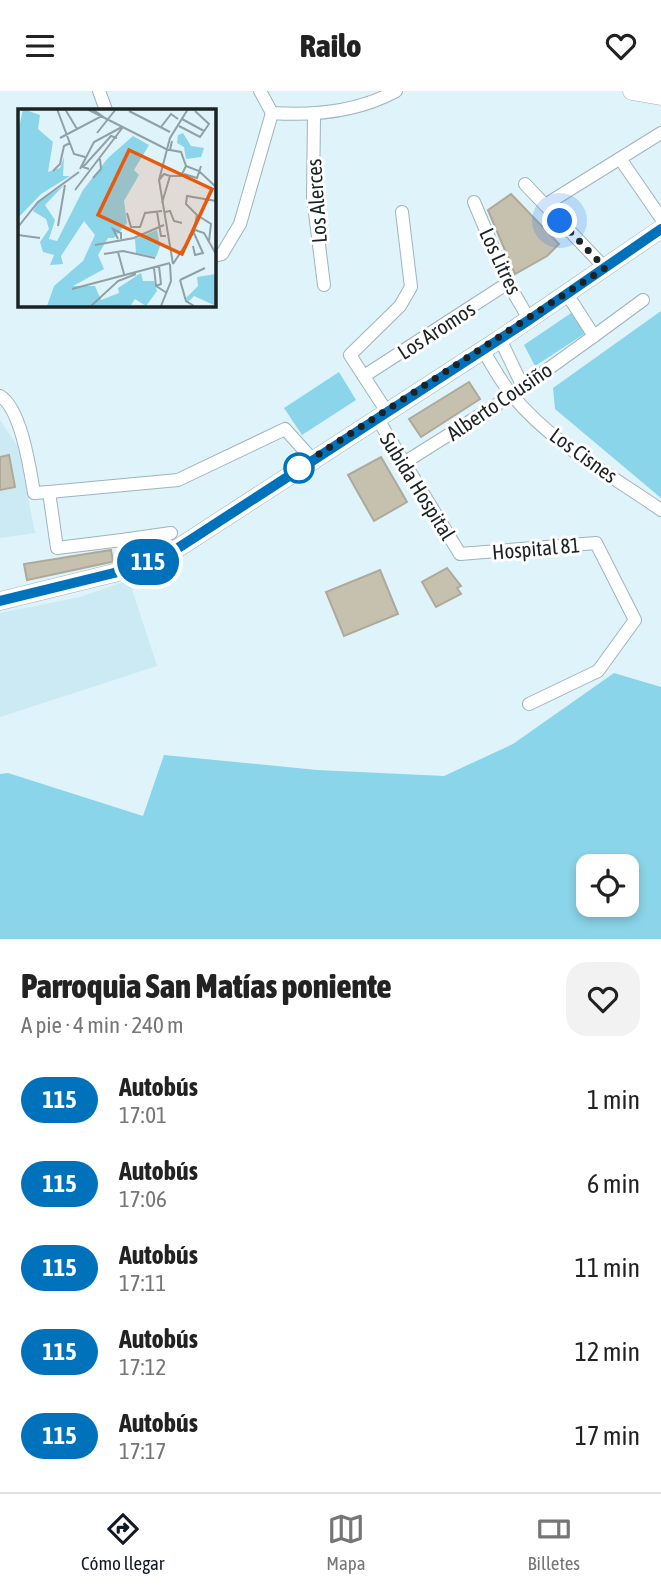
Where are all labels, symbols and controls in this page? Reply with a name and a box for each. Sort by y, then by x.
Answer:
icon: menu [21,27,59,65]
text: Railo [300,27,361,64]
icon: heart [602,27,640,65]
inset map [18,109,215,306]
street label: Los Alerces [301,158,331,244]
your location [542,203,577,238]
street label: Los Litres [475,224,527,298]
street label: Los Aromos [393,296,479,364]
street label: Alberto Cousiño [442,357,556,445]
street label: Los Cisnes [546,423,622,487]
street label: Subida Hospital [375,428,461,544]
unlabelled marker [284,453,314,483]
street label: Hospital 81 [491,532,581,564]
line badge: 115 [108,539,188,585]
text: 115 [131,548,165,575]
map controls [576,854,639,917]
button: locate [576,854,639,917]
button: heart [566,962,640,1036]
text: Parroquia San Matías poniente [21,967,392,1005]
text: A pie · 4 min · 240 m [21,1012,184,1038]
text: Autobús [119,1072,198,1102]
text: 1 min [587,1085,640,1115]
text: 115 [43,1086,76,1113]
text: 17:01 [119,1102,167,1128]
text: Autobús [119,1156,198,1186]
text: 6 min [587,1169,640,1199]
text: 115 [43,1170,76,1197]
text: 17:06 [119,1186,167,1212]
text: Autobús [119,1240,198,1270]
text: 11 min [575,1253,640,1283]
text: 115 [43,1254,76,1281]
text: 17:11 [119,1270,166,1296]
text: Autobús [119,1324,198,1354]
text: 12 min [575,1337,640,1367]
text: 115 [43,1338,76,1365]
text: 17:12 [119,1354,166,1380]
text: Autobús [119,1408,198,1438]
text: 17 min [575,1421,640,1451]
text: 115 [43,1422,76,1449]
text: 17:17 [119,1438,166,1464]
tab: Cómo llegar [81,1510,164,1574]
tab: Mapa [326,1510,366,1574]
tab: Billetes [528,1510,580,1574]

